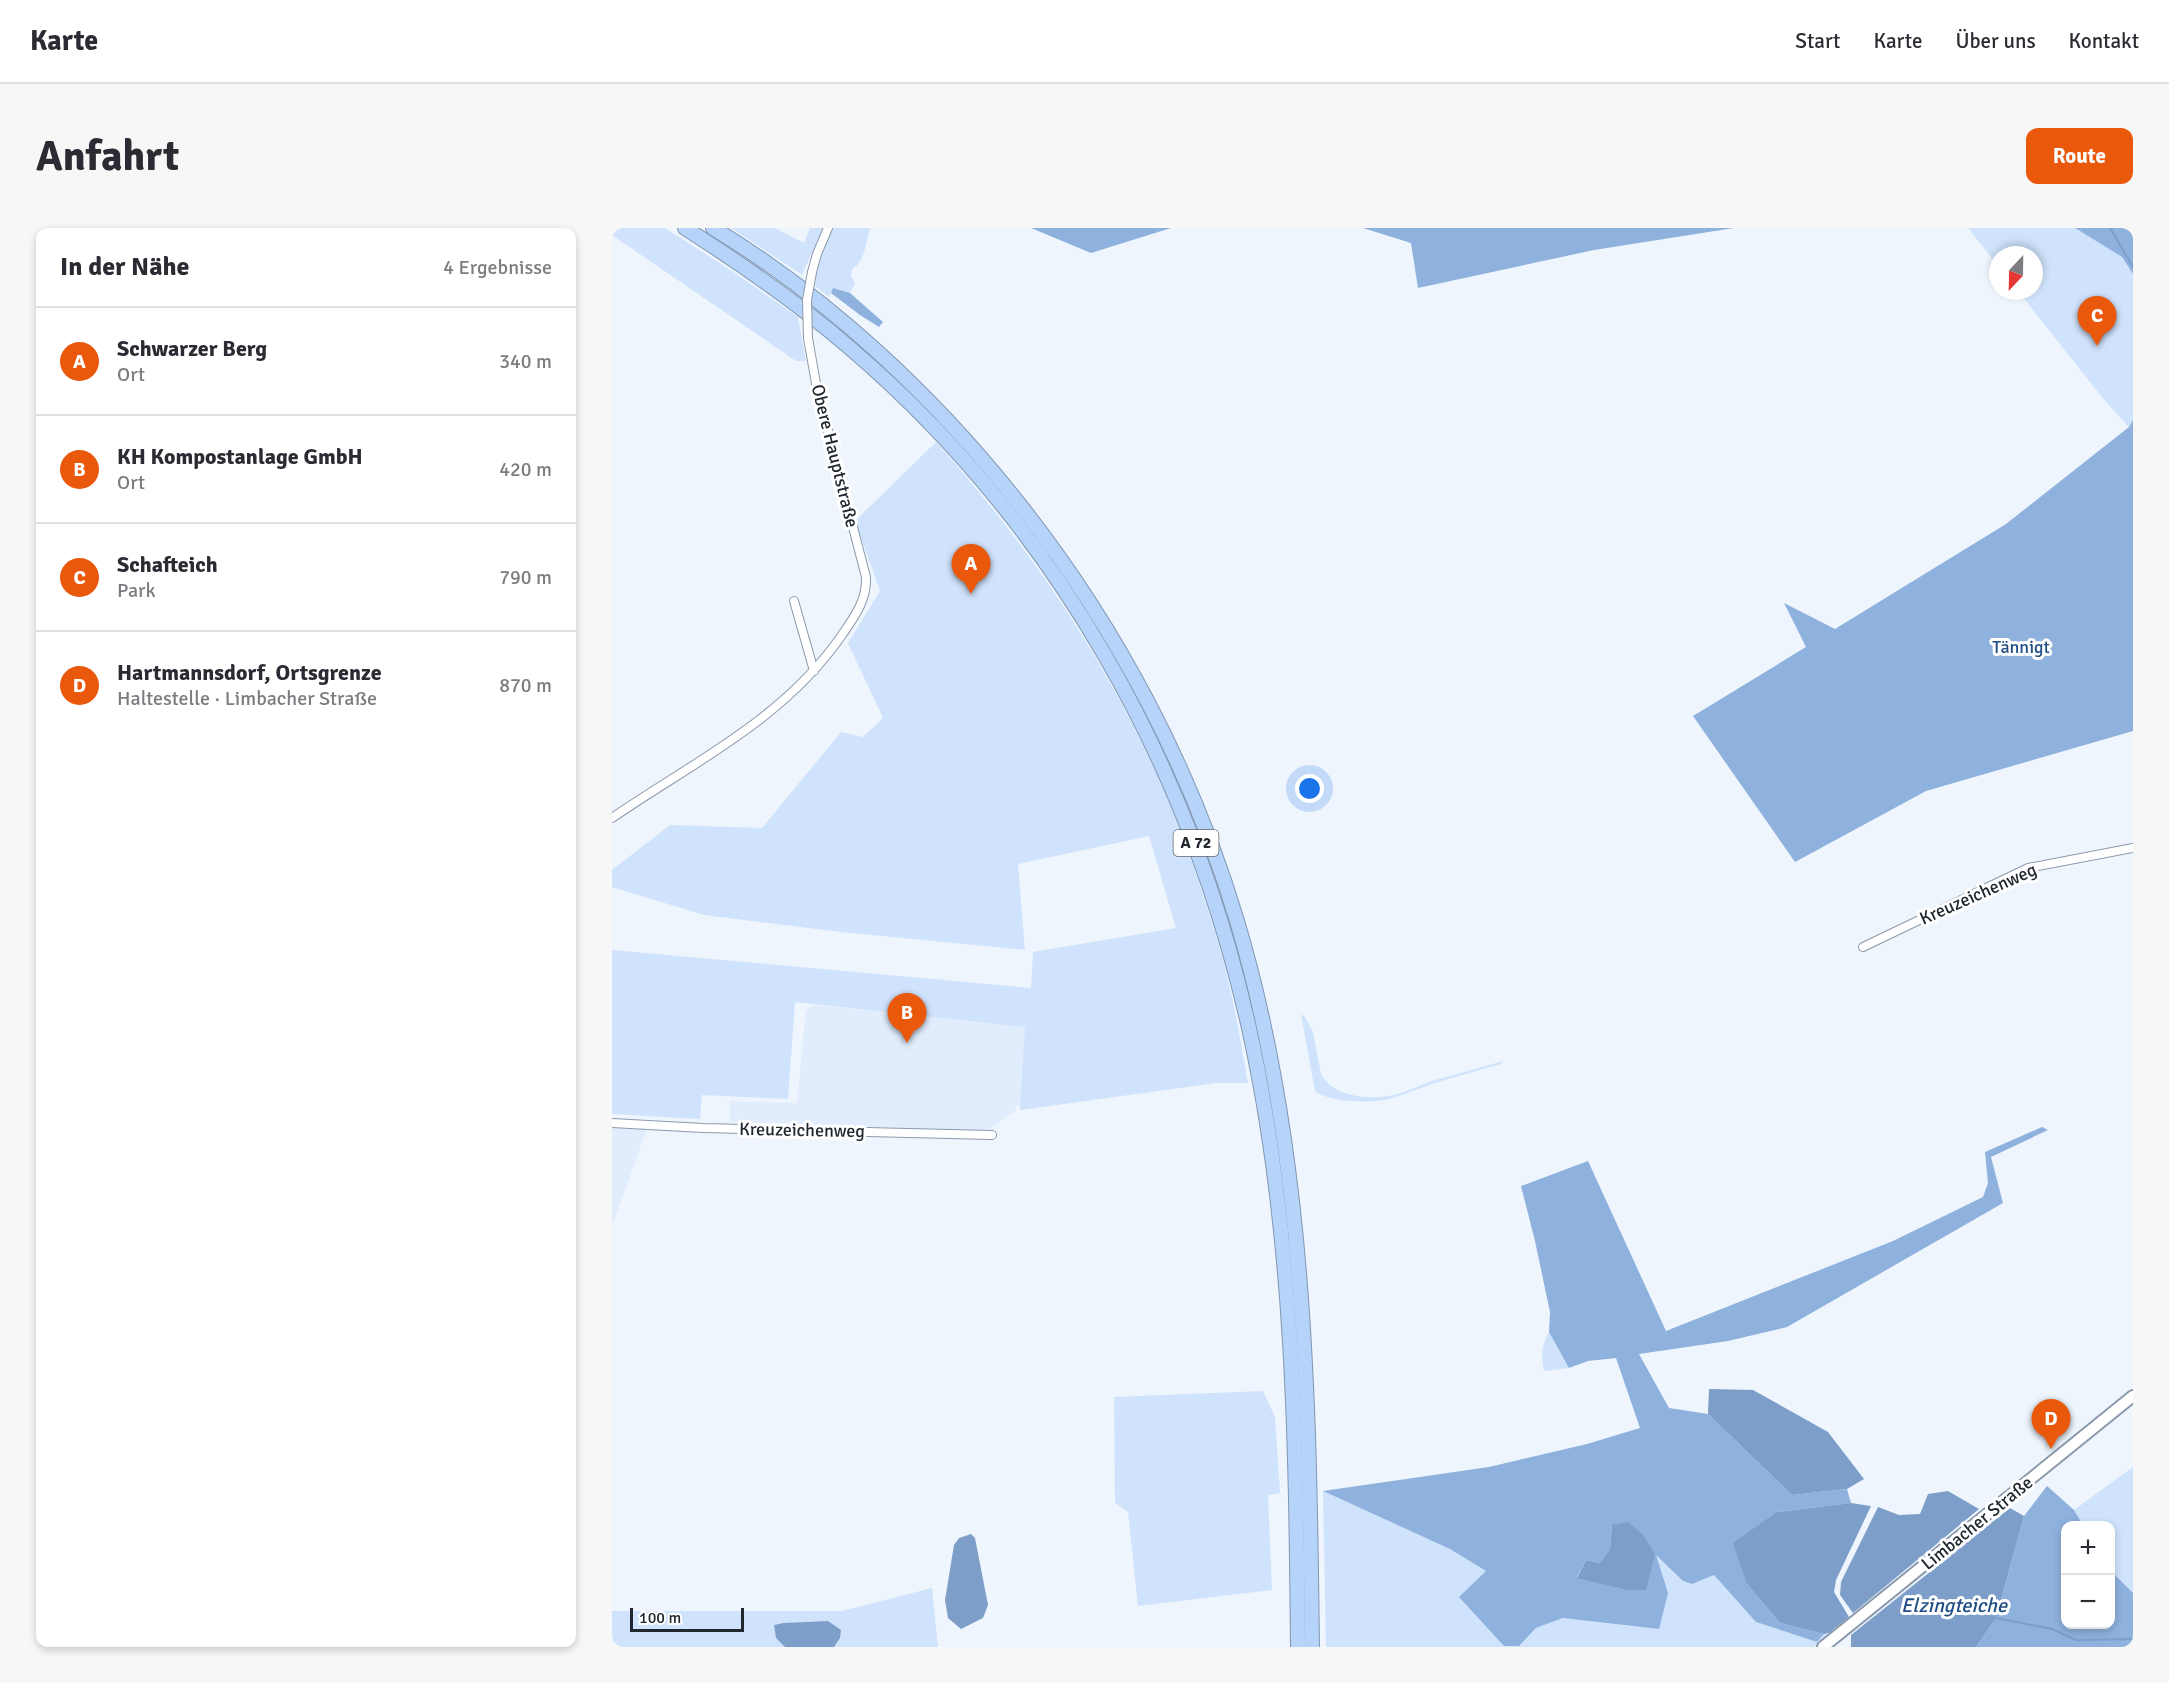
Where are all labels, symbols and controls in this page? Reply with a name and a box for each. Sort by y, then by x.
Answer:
text: Karte [30,24,98,58]
text: Start [1795,28,1840,54]
text: Karte [1873,28,1922,54]
text: Über uns [1955,28,2036,54]
text: Kontakt [2069,28,2139,54]
button: Route [2026,128,2133,184]
text: Anfahrt [36,131,179,182]
north arrow [1989,246,2043,300]
text: In der Nähe [60,251,190,283]
text: 4 Ergebnisse [443,255,552,280]
pin: C [2078,296,2116,346]
text: Schwarzer Berg [117,335,267,362]
text: A [73,349,86,374]
text: 340 m [499,349,552,374]
text: Ort [117,362,145,387]
street label: Obere Hauptstraße [807,382,863,530]
text: KH Kompostanlage GmbH [117,443,363,470]
text: B [73,457,86,482]
text: 420 m [499,457,552,482]
text: Ort [117,470,145,495]
pin: A [952,544,990,594]
text: Schafteich [117,551,218,578]
text: C [73,565,86,590]
text: 790 m [499,565,552,590]
text: Park [117,578,155,603]
park label: Tännigt [1992,636,2050,658]
text: Hartmannsdorf, Ortsgrenze [117,659,382,686]
text: D [73,673,86,698]
text: 870 m [499,673,552,698]
text: Haltestelle · Limbacher Straße [117,686,377,711]
your location [1295,774,1324,803]
road number: A 72 [1174,830,1218,856]
street label: Kreuzeichenweg [1916,858,2040,930]
pin: B [888,994,926,1043]
street label: Kreuzeichenweg [739,1118,865,1142]
pin: D [2032,1400,2070,1449]
street label: Limbacher Straße [1917,1471,2037,1575]
map controls [2061,1521,2115,1629]
button: + [2061,1521,2115,1575]
button: − [2061,1575,2115,1629]
water label: Elzingteiche [1901,1593,2008,1618]
scale bar [630,1605,744,1632]
text: 100 m [639,1608,681,1628]

